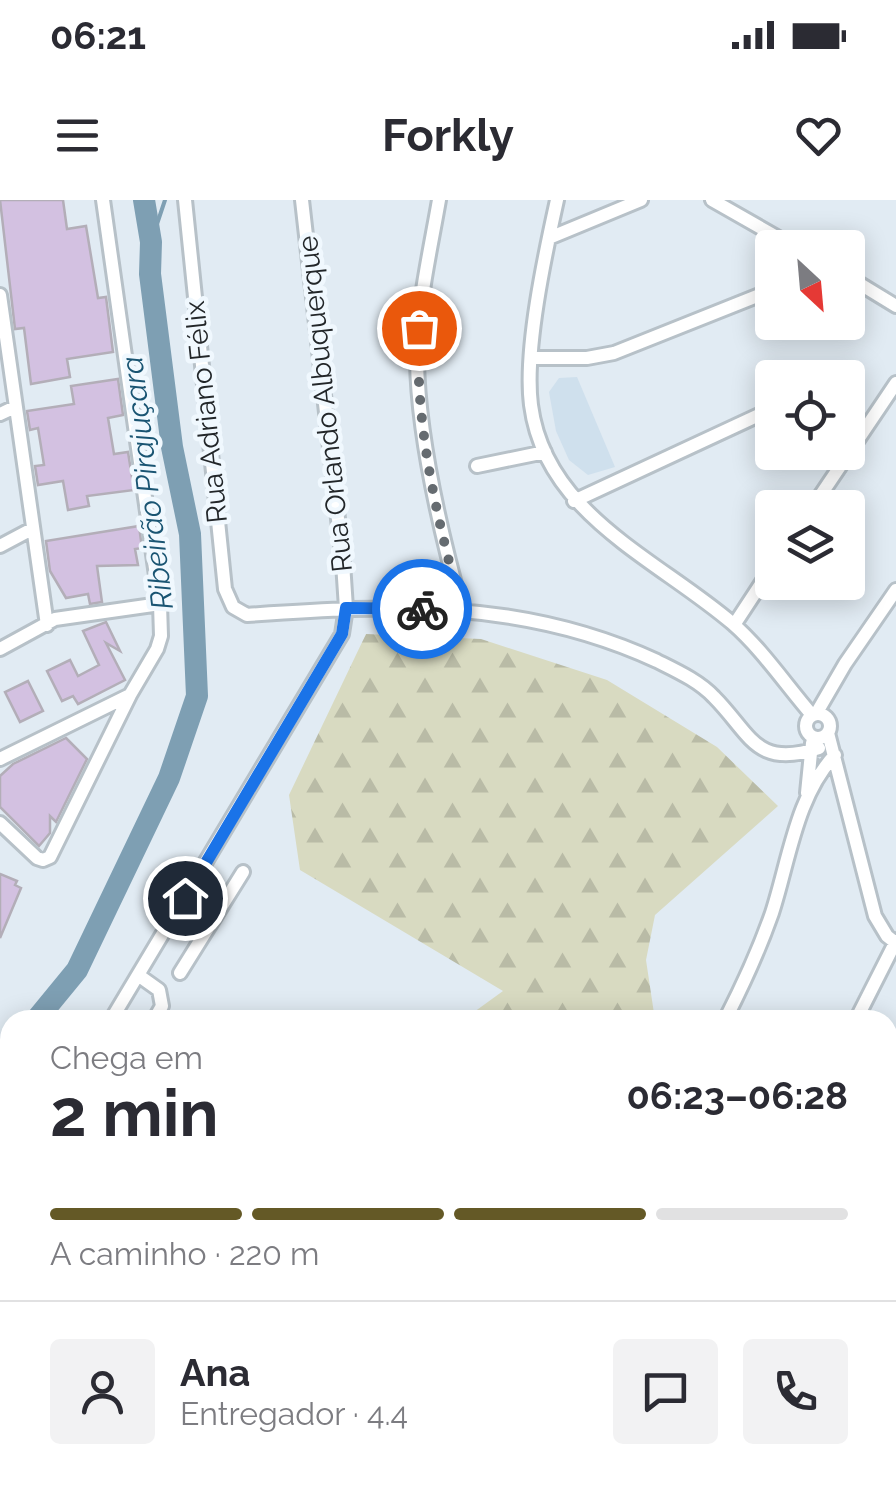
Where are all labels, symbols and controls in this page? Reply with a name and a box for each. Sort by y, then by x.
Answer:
text: 06:21 [50,13,146,58]
icon: menu [50,108,105,163]
icon: heart [791,108,846,163]
text: Forkly [382,109,514,162]
north arrow [755,230,865,340]
map controls [755,230,865,600]
street label: Rua Orlando Albuquerque [291,234,359,574]
pin [377,286,462,371]
street label: Rua Adriano Félix [178,299,234,525]
icon: bag [392,301,447,356]
water label: Ribeirão Pirajuçara [114,354,180,612]
button: locate [755,360,865,470]
button: layers [755,490,865,600]
courier [372,559,472,659]
icon: bike [395,582,450,637]
pin [143,856,228,941]
icon: home [158,871,213,926]
text: Chega em [50,1039,203,1076]
text: 06:23–06:28 [626,1073,848,1118]
text: 2 min [50,1075,219,1151]
text: A caminho · 220 m [50,1235,319,1272]
button: person [50,1339,155,1444]
button: chat [613,1339,718,1444]
button: phone [743,1339,848,1444]
text: Ana [180,1350,250,1395]
text: Entregador · 4.4 [180,1395,408,1432]

